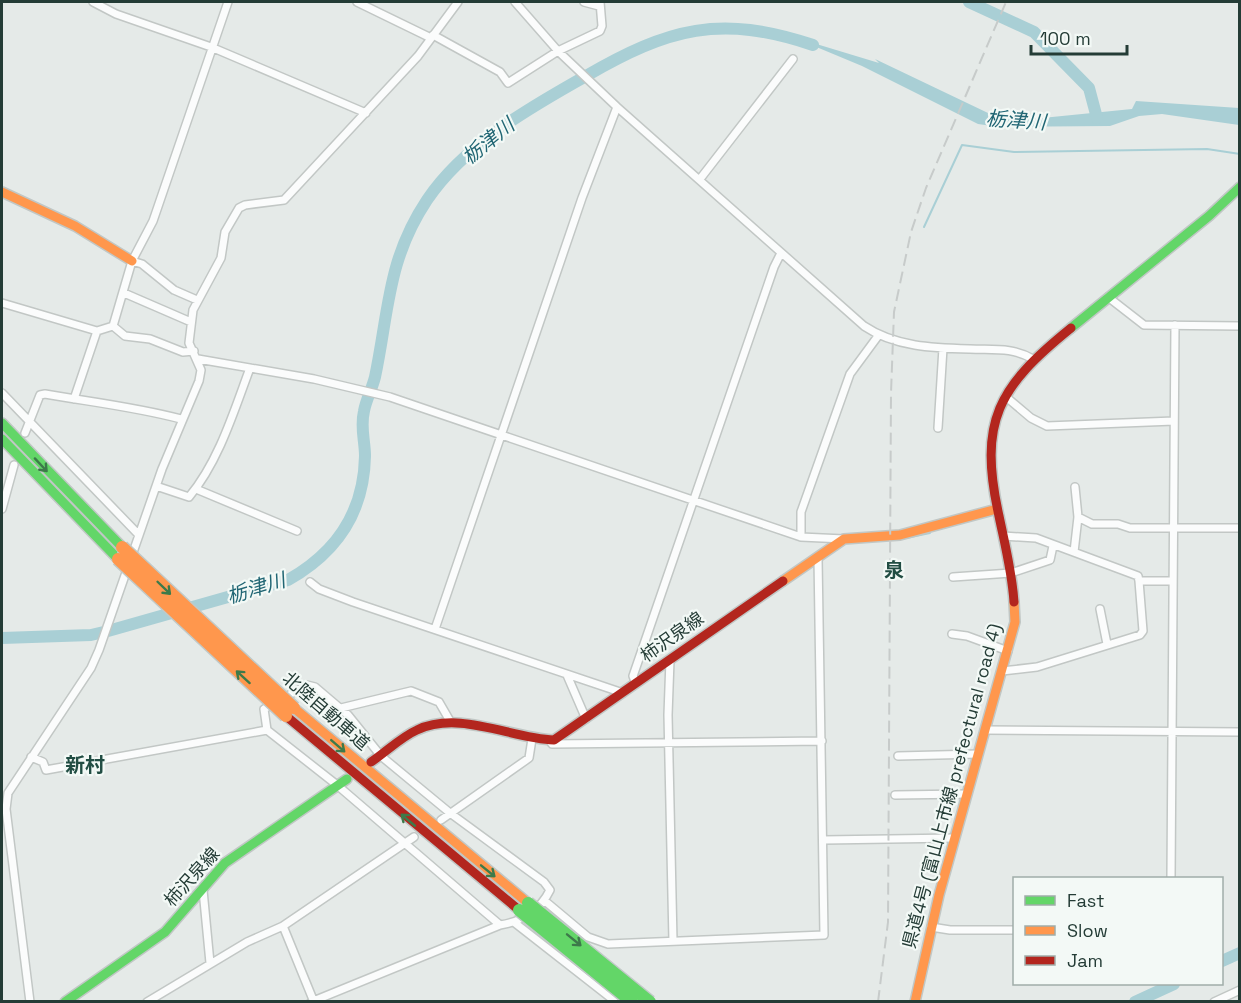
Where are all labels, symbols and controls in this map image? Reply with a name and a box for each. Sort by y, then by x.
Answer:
scale bar [1031,18,1127,56]
text: 100 m [1040,27,1091,50]
water label: 栃津川 [985,105,1049,135]
water label: 栃津川 [457,111,521,170]
one-way arrow [34,458,49,473]
district label: 泉 [884,557,904,583]
water label: 栃津川 [224,566,290,609]
one-way arrow [156,581,171,595]
street label: 柿沢泉線 [636,607,708,667]
street label: 県道4号 (富山上市線 prefectural road 4) [897,621,1006,951]
street label: 北陸自動車道 [278,667,375,755]
one-way arrow [235,670,250,684]
one-way arrow [330,739,346,753]
district label: 新村 [65,752,105,778]
one-way arrow [401,813,417,826]
street label: 柿沢泉線 [159,842,224,911]
one-way arrow [480,865,496,878]
legend [1013,877,1223,985]
text: Fast [1067,889,1104,912]
text: Slow [1067,919,1108,942]
one-way arrow [565,934,581,947]
text: Jam [1067,949,1103,972]

